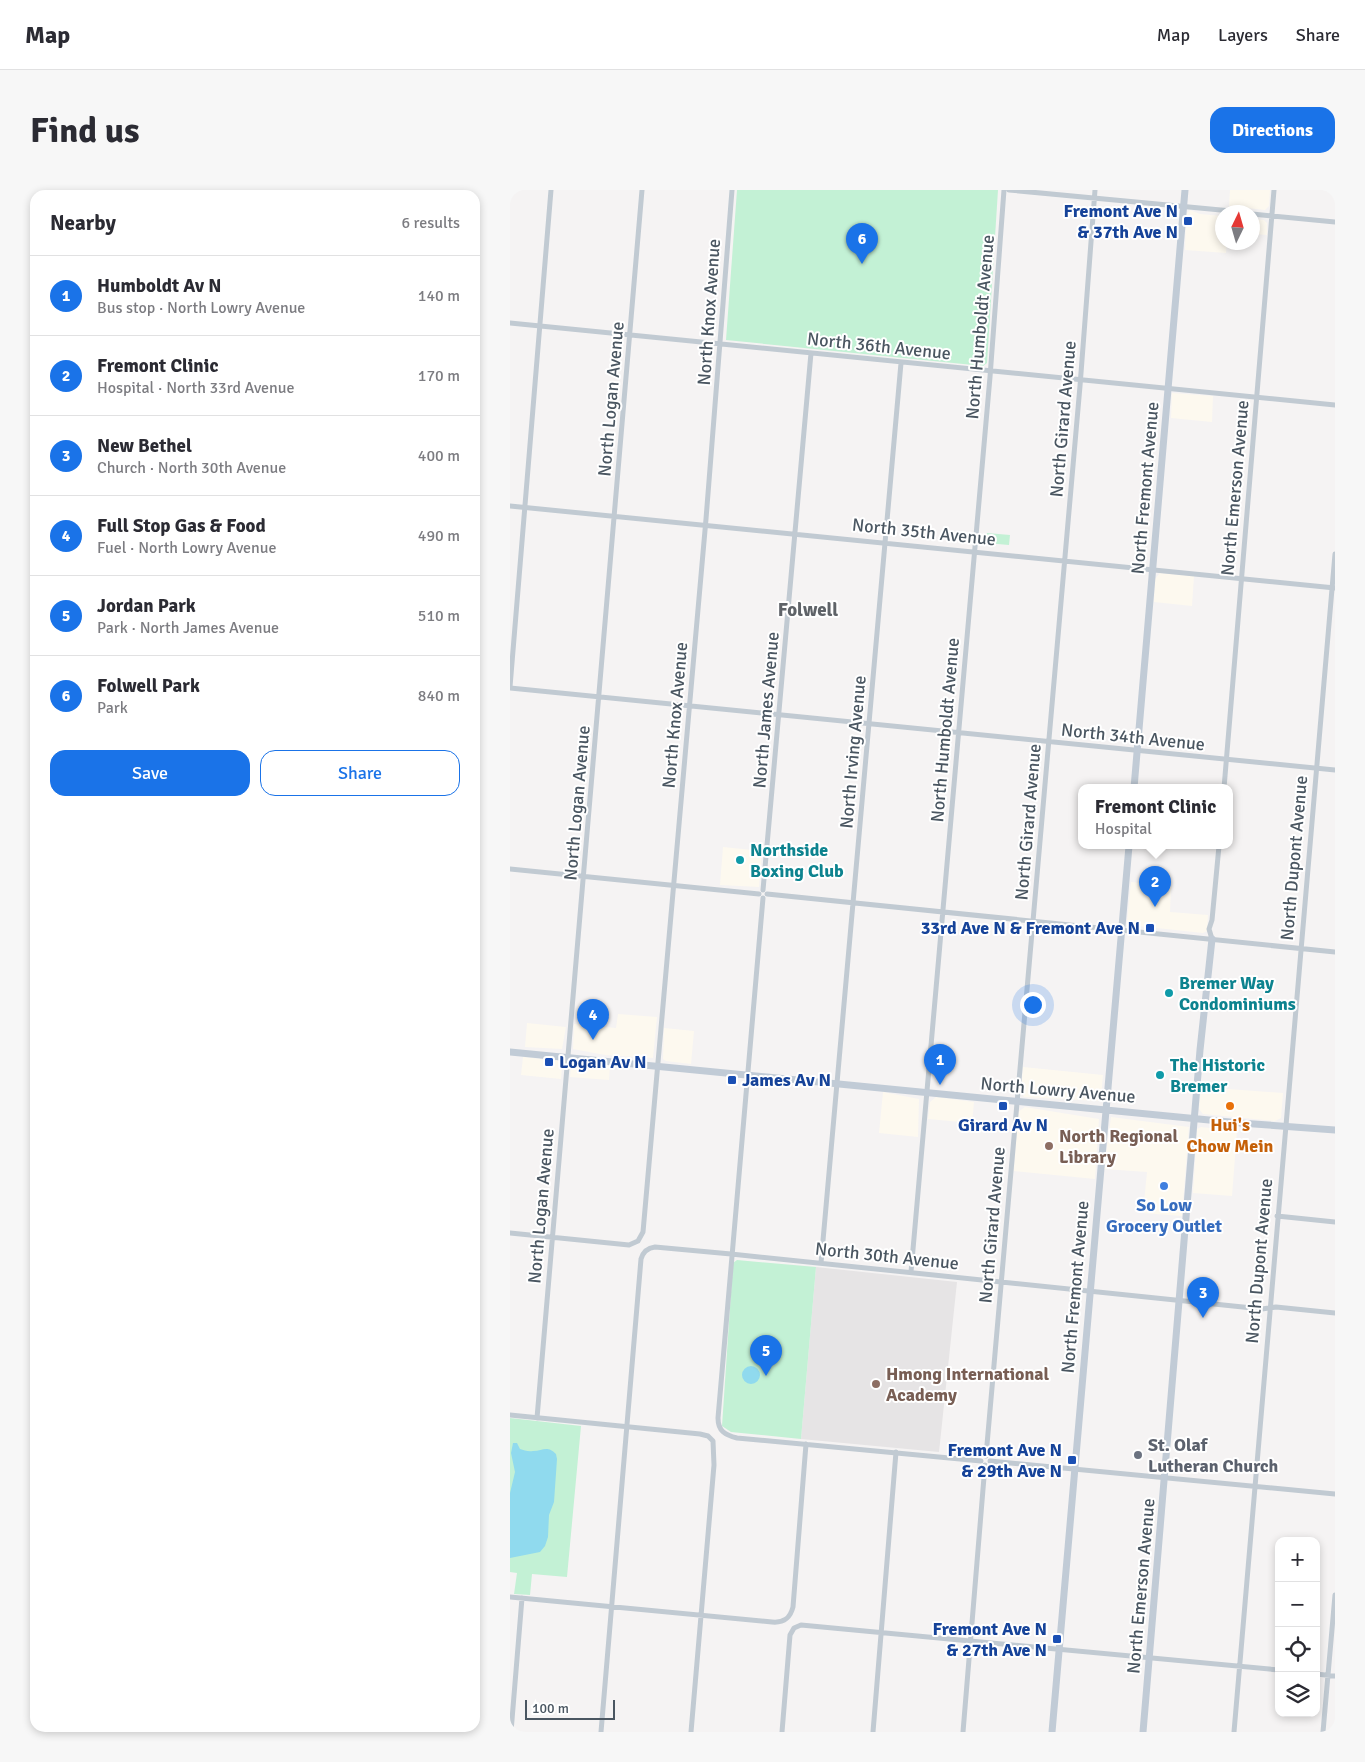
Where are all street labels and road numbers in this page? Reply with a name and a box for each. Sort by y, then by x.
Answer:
street label: North Humboldt Avenue [961,234,999,420]
street label: North Knox Avenue [693,238,725,386]
street label: North Logan Avenue [593,321,629,477]
street label: North 36th Avenue [806,328,952,364]
street label: North Girard Avenue [1045,340,1081,498]
street label: North Emerson Avenue [1216,399,1254,577]
street label: North Fremont Avenue [1127,401,1163,575]
street label: North 35th Avenue [851,514,997,550]
street label: North James Avenue [748,631,784,789]
street label: North Humboldt Avenue [926,637,964,823]
street label: North Knox Avenue [658,641,692,789]
street label: North Irving Avenue [835,675,871,829]
street label: North 34th Avenue [1060,719,1206,755]
street label: North Logan Avenue [559,725,595,881]
street label: North Girard Avenue [1010,743,1046,901]
street label: North Dupont Avenue [1276,775,1312,941]
street label: North Lowry Avenue [980,1072,1136,1108]
street label: North Logan Avenue [523,1128,559,1284]
street label: North Girard Avenue [974,1146,1010,1304]
street label: North Dupont Avenue [1241,1178,1277,1344]
street label: North Fremont Avenue [1057,1200,1093,1374]
street label: North 30th Avenue [814,1238,960,1274]
street label: North Emerson Avenue [1122,1497,1160,1675]

